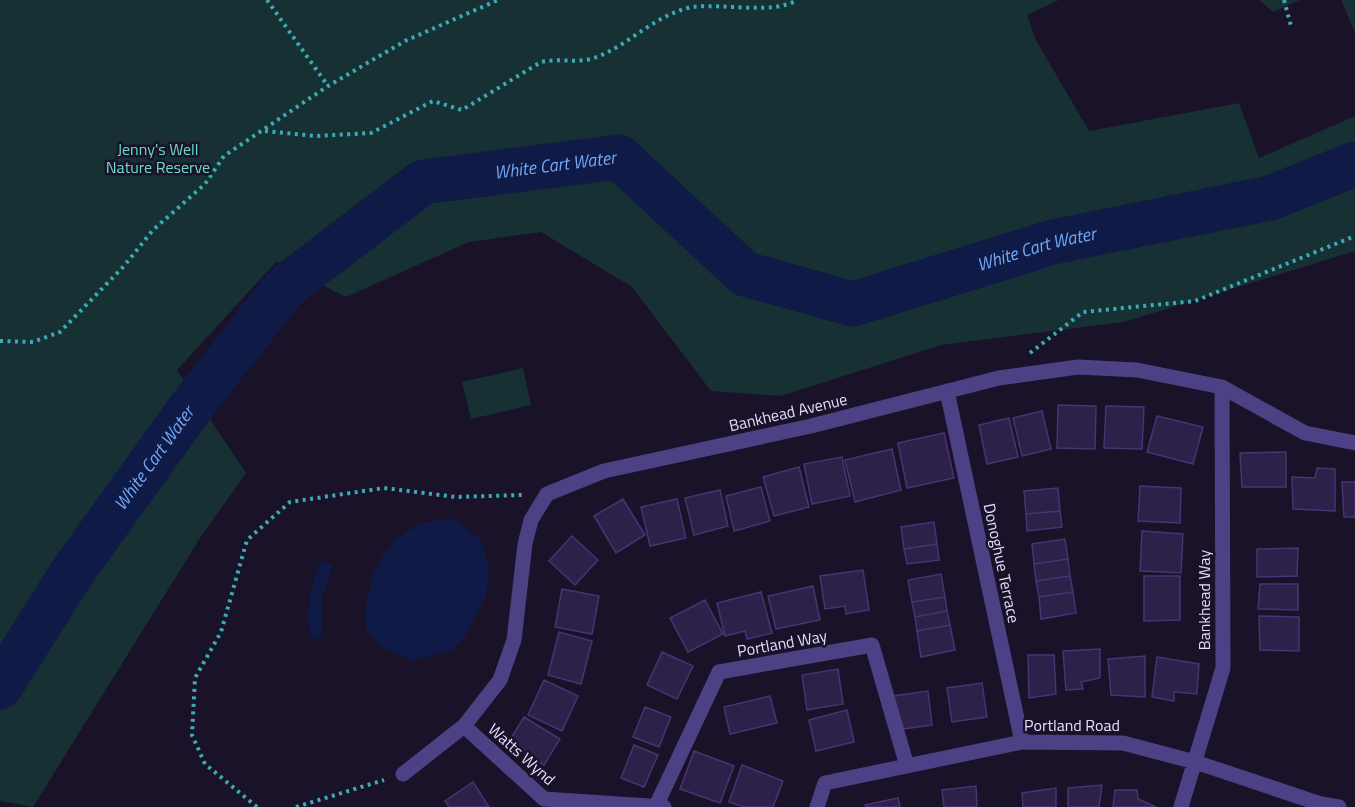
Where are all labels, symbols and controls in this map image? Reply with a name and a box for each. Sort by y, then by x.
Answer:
park label: Jenny's Well Nature Reserve [106,137,210,179]
water label: White Cart Water [493,143,620,186]
water label: White Cart Water [973,219,1100,278]
street label: Bankhead Avenue [726,387,850,437]
water label: White Cart Water [107,399,202,515]
street label: Donoghue Terrace [978,501,1026,625]
street label: Bankhead Way [1192,550,1216,650]
street label: Portland Way [735,623,829,663]
street label: Portland Road [1024,713,1120,737]
street label: Watts Wynd [483,717,561,791]

